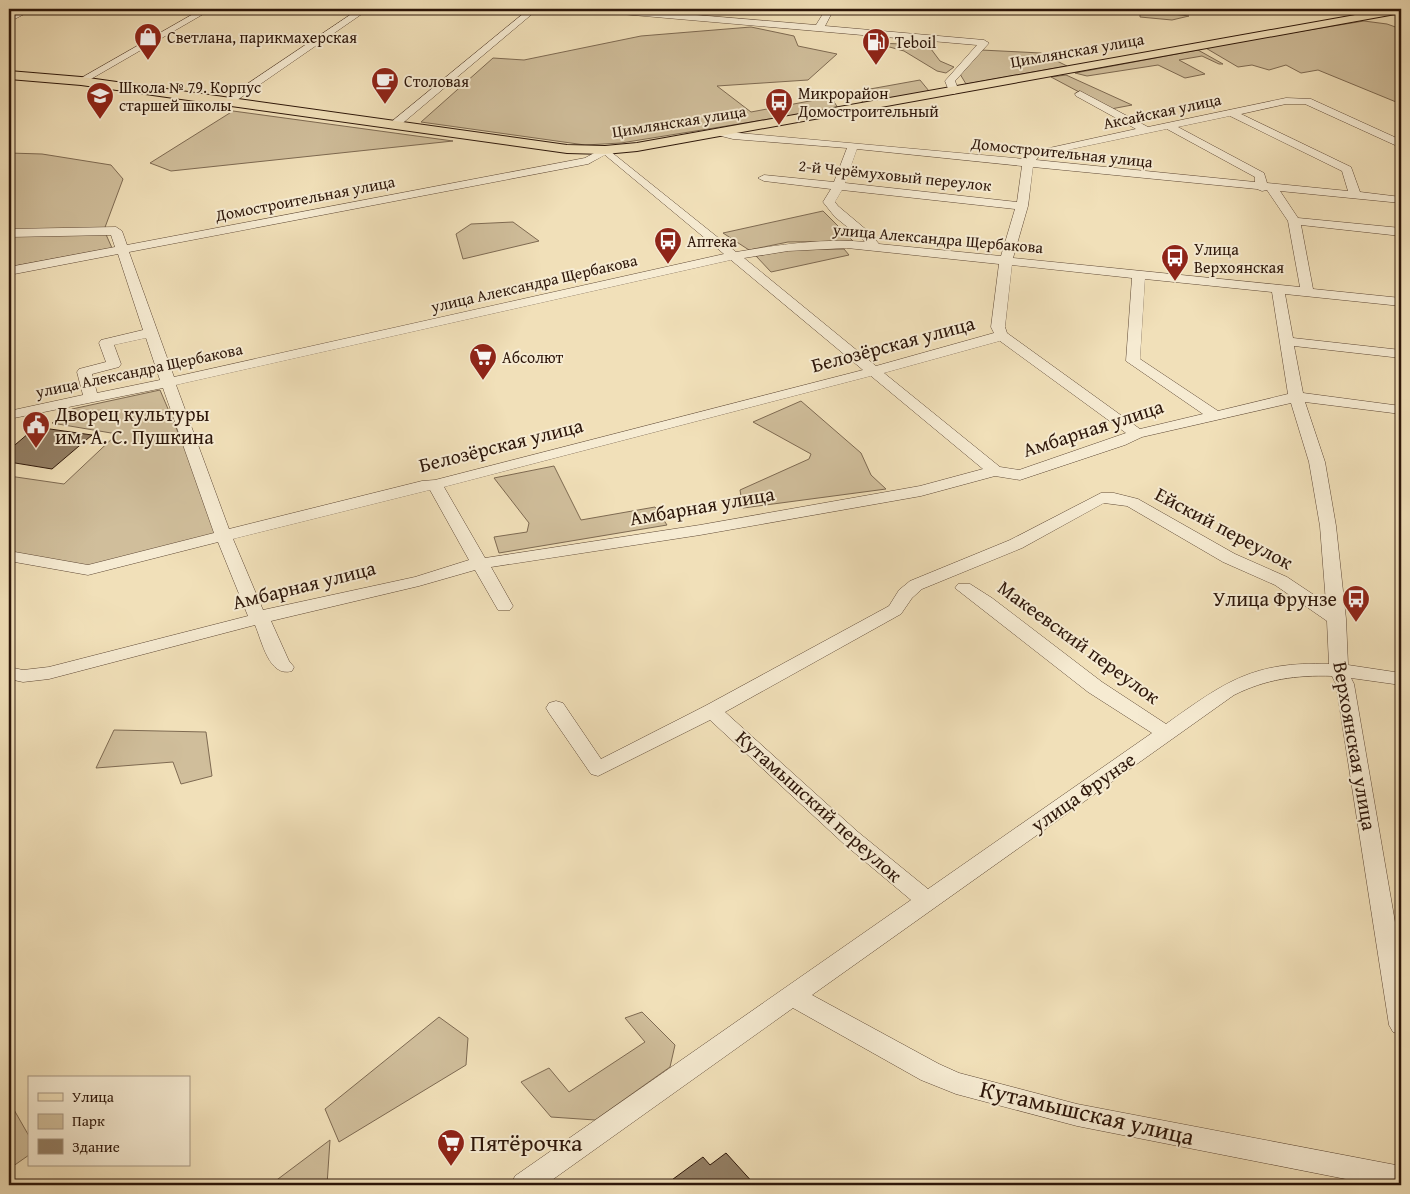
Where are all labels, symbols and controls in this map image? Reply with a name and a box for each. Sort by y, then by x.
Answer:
shop icon: Светлана, парикмахерская [133,22,163,61]
place label: Светлана, парикмахерская [167,25,357,49]
street label: Цимлянская улица [1008,26,1146,74]
fuel station icon: Teboil [861,27,891,66]
place label: Teboil [895,30,937,54]
cafe icon: Столовая [370,66,400,105]
place label: Столовая [404,69,469,93]
place label: Школа № 79. Корпус старшей школы [119,75,261,117]
school or university icon: Школа № 79. Корпус старшей школы [85,81,115,120]
place label: Микрорайон Домостроительный [797,81,939,123]
bus stop icon: Микрорайон Домостроительный [764,87,794,126]
street label: Аксайская улица [1101,87,1224,135]
street label: Цимлянская улица [610,99,748,143]
street label: Домостроительная улица [969,130,1154,174]
street label: 2-й Черёмуховый переулок [797,153,993,197]
street label: Домостроительная улица [212,169,397,227]
street label: улица Александра Щербакова [831,217,1045,259]
bus stop icon: Аптека [653,226,683,265]
place label: Аптека [687,229,737,253]
place label: Улица Верхоянская [1194,237,1284,279]
bus stop icon: Улица Верхоянская [1160,243,1190,282]
street label: улица Александра Щербакова [428,247,640,319]
street label: Белозёрская улица [808,308,978,379]
street label: улица Александра Щербакова [32,336,245,404]
supermarket icon: Абсолют [468,342,498,381]
place label: Абсолют [502,345,564,369]
street label: Амбарная улица [1019,391,1167,464]
place label: Дворец культуры им. А. С. Пушкина [54,399,214,451]
public building icon: Дворец культуры им. А. С. Пушкина [21,410,51,449]
street label: Белозёрская улица [416,410,586,479]
street label: Амбарная улица [627,478,777,533]
street label: Ейский переулок [1150,479,1299,576]
street label: Амбарная улица [229,553,379,616]
street label: Макеевский переулок [992,573,1167,711]
place label: Улица Фрунзе [1213,584,1337,613]
bus stop icon: Улица Фрунзе [1341,584,1371,623]
street label: Верхоянская улица [1326,659,1385,833]
street label: Кутамышский переулок [730,723,909,889]
street label: улица Фрунзе [1024,745,1141,839]
street label: Кутамышская улица [977,1071,1198,1154]
legend [28,1076,190,1166]
text: Улица [72,1086,115,1107]
text: Парк [72,1110,105,1131]
place label: Пятёрочка [470,1125,583,1160]
supermarket icon: Пятёрочка [436,1128,466,1167]
text: Здание [72,1136,120,1157]

